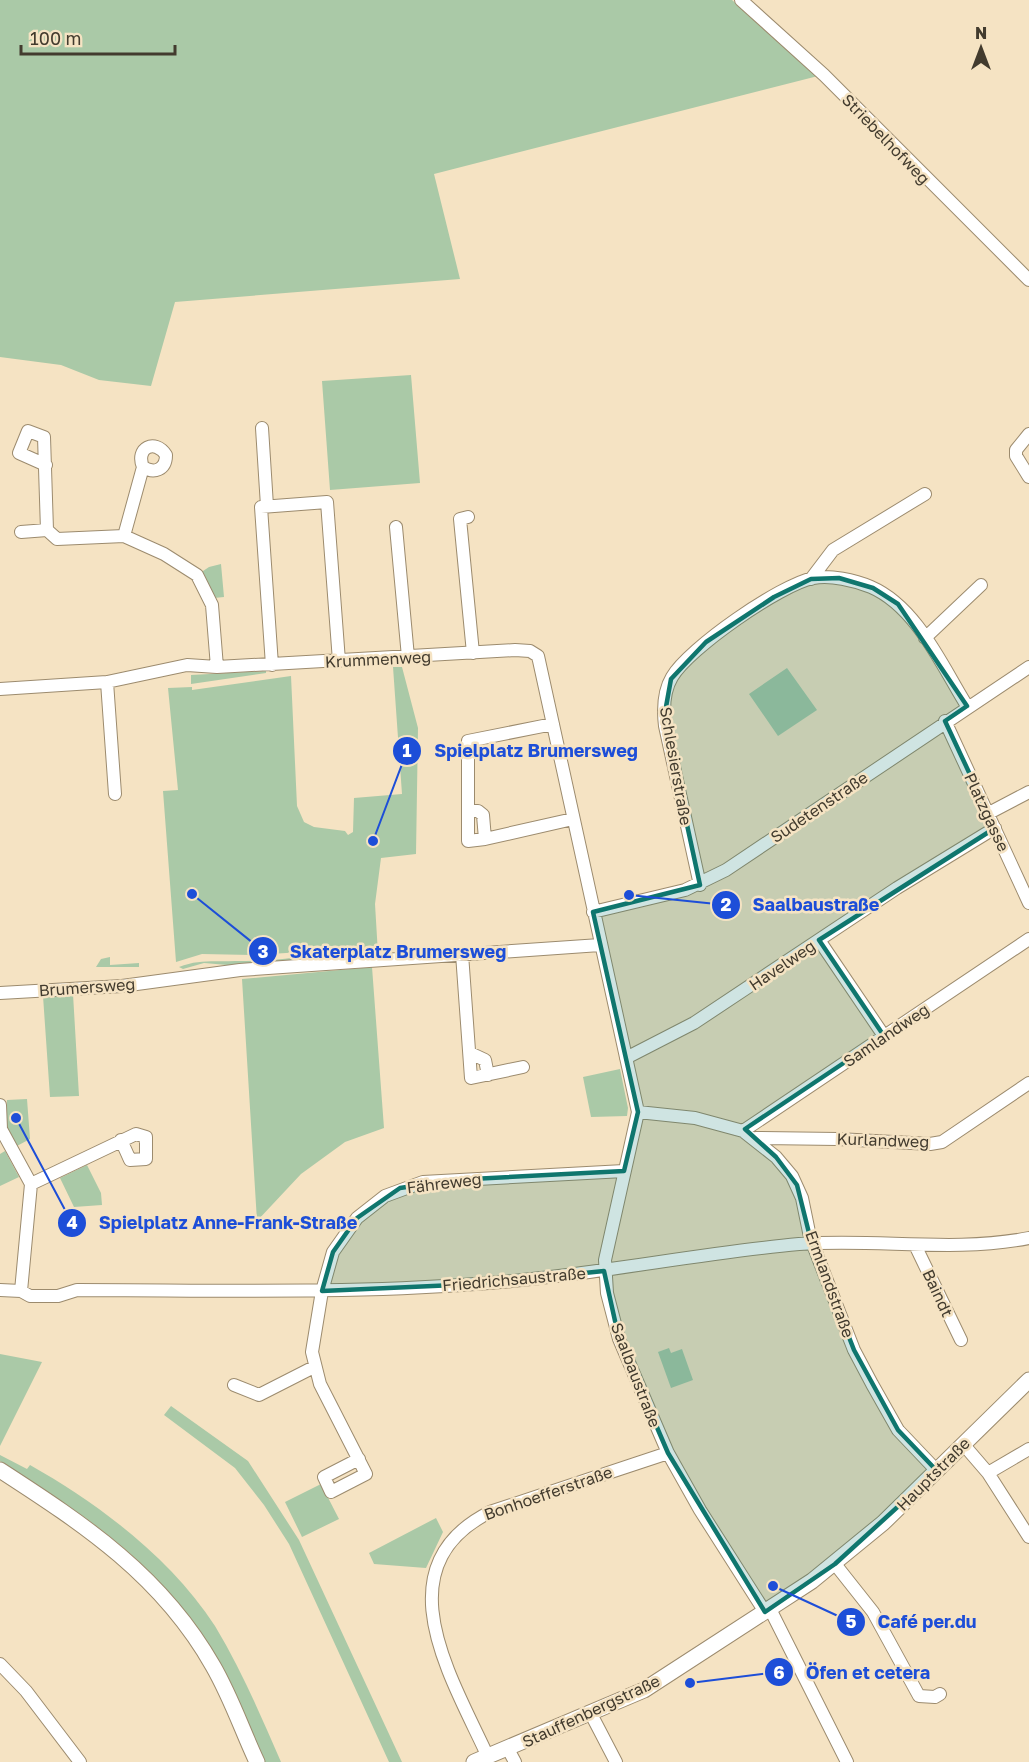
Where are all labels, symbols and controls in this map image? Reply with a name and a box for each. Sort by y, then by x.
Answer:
scale bar [21,18,176,56]
north arrow [951,18,1011,78]
text: N [975,23,987,43]
text: 100 m [30,27,81,49]
street label: Striebelhofweg [838,90,934,188]
street label: Krummenweg [324,646,432,672]
street label: Schlesierstraße [656,705,696,827]
callout: Spielplatz Brumersweg [392,733,649,769]
text: 1 [402,739,412,761]
text: Spielplatz Brumersweg [434,739,638,761]
street label: Sudetenstraße [767,767,871,847]
street label: Platzgasse [960,769,1014,855]
callout: Saalbaustraße [711,887,891,923]
text: 2 [721,893,732,915]
text: Saalbaustraße [753,893,880,915]
callout: Skaterplatz Brumersweg [248,933,518,969]
street label: Havelweg [745,936,819,994]
text: 3 [258,940,269,962]
text: Skaterplatz Brumersweg [290,940,506,962]
street label: Brumersweg [38,974,136,1000]
street label: Samlandweg [839,999,933,1071]
street label: Kurlandweg [836,1128,930,1152]
street label: Fähreweg [405,1168,483,1198]
callout: Spielplatz Anne-Frank-Straße [57,1205,369,1241]
text: 4 [66,1211,78,1233]
text: Spielplatz Anne-Frank-Straße [99,1211,358,1233]
street label: Ermlandstraße [801,1228,859,1340]
street label: Friedrichsaustraße [441,1263,587,1295]
street label: Baindt [918,1266,958,1320]
street label: Saalbaustraße [607,1320,665,1430]
street label: Hauptstraße [892,1433,974,1515]
street label: Bonhoefferstraße [481,1462,615,1524]
callout: Café per.du [836,1604,988,1640]
text: 5 [846,1610,857,1632]
text: Café per.du [878,1610,976,1632]
callout: Öfen et cetera [764,1654,942,1690]
text: 6 [773,1661,785,1683]
text: Öfen et cetera [806,1661,930,1683]
street label: Stauffenbergstraße [519,1670,663,1752]

